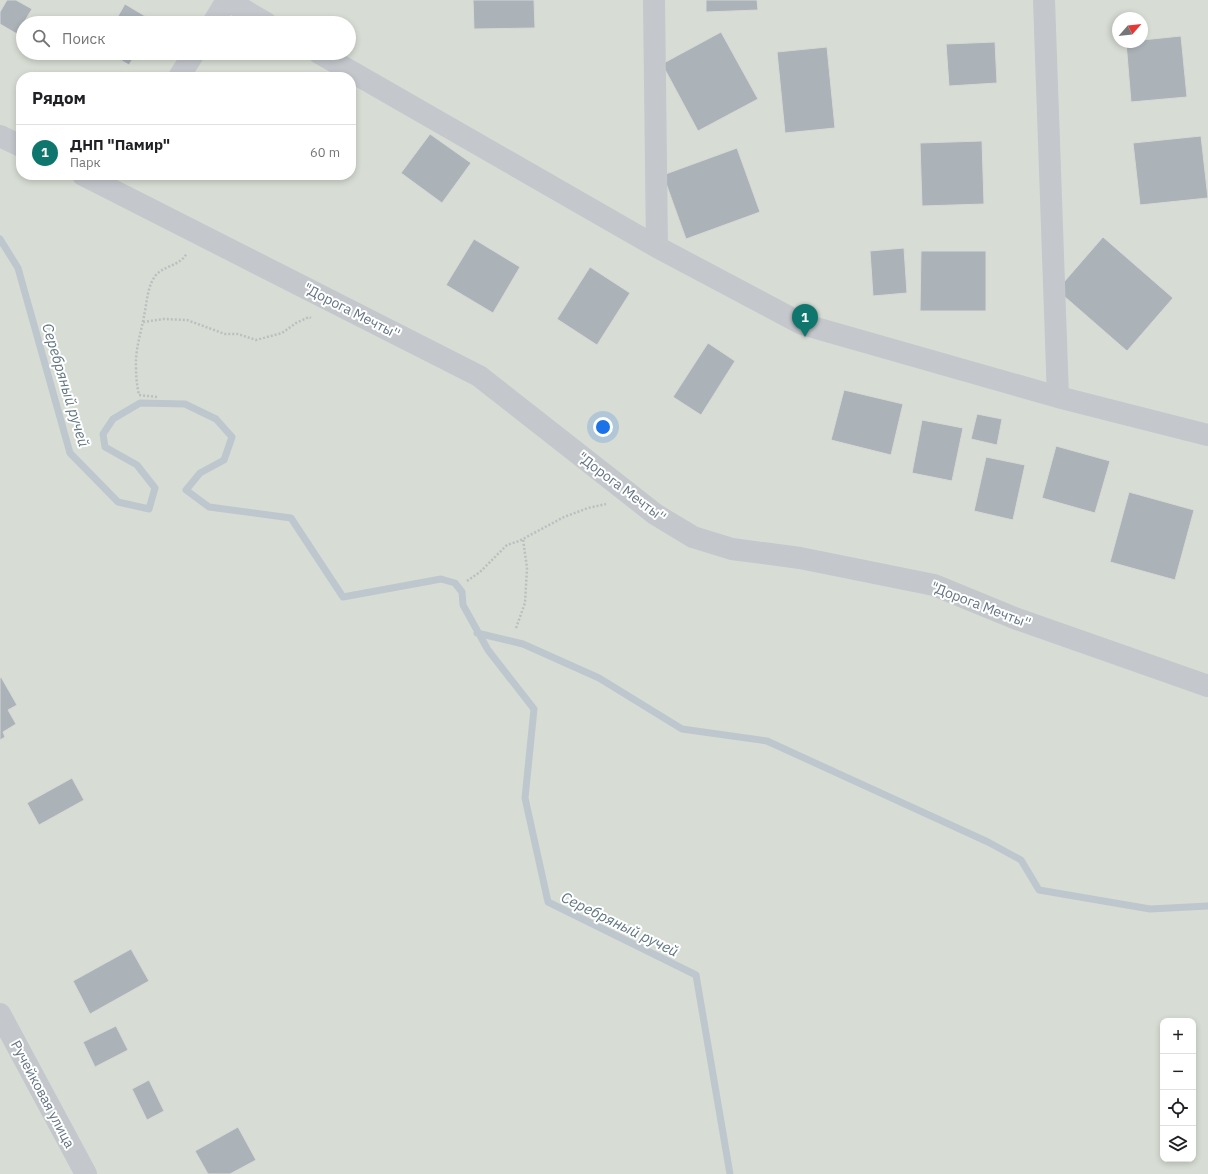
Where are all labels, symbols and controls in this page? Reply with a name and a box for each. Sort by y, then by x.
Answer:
north arrow [1112,12,1148,48]
search box [16,16,356,60]
icon: search [30,27,52,49]
text: Поиск [62,29,105,48]
text: Рядом [32,87,86,109]
text: ДНП "Памир" [70,135,170,154]
text: 1 [41,144,49,161]
text: 60 m [310,144,340,161]
text: Парк [70,154,101,171]
street label: "Дорога Мечты'' [301,279,403,343]
pin: 1 [792,304,818,337]
water label: Серебряный ручей [38,321,94,449]
your location [593,417,613,437]
street label: "Дорога Мечты'' [574,448,670,526]
street label: "Дорога Мечты'' [929,578,1033,632]
water label: Серебряный ручей [558,887,682,961]
map controls [1160,1018,1196,1162]
button: + [1160,1018,1196,1054]
street label: Ручейковая улица [7,1037,79,1151]
button: − [1160,1054,1196,1090]
button: locate [1160,1090,1196,1126]
button: layers [1160,1126,1196,1162]

